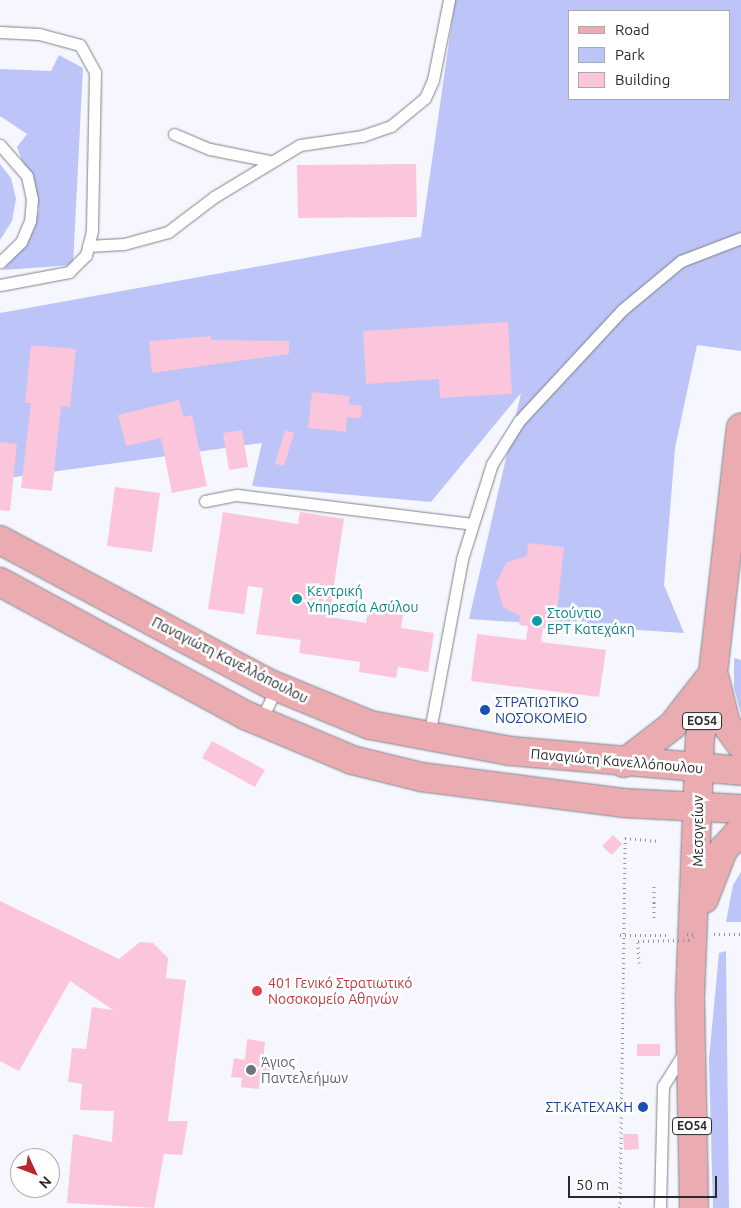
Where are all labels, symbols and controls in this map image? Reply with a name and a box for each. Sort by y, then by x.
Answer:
legend [568,10,731,100]
text: Road [615,21,650,38]
text: Park [615,46,645,63]
text: Building [615,71,670,88]
place label: Κεντρική Υπηρεσία Ασύλου [307,583,418,616]
marker: Κεντρική Υπηρεσία Ασύλου [291,593,303,605]
place label: Στούντιο ΕΡΤ Κατεχάκη [547,605,635,638]
street label: Παναγιώτη Κανελλόπουλου [149,613,311,707]
marker: Στούντιο ΕΡΤ Κατεχάκη [531,615,543,627]
place label: ΣΤΡΑΤΙΩΤΙΚΟ ΝΟΣΟΚΟΜΕΙΟ [495,694,587,726]
marker: ΣΤΡΑΤΙΩΤΙΚΟ ΝΟΣΟΚΟΜΕΙΟ [479,704,491,716]
road number: ΕΟ54 [682,711,722,730]
street label: Παναγιώτη Κανελλόπουλου [530,745,704,777]
street label: Μεσογείων [690,795,706,867]
place label: 401 Γενικό Στρατιωτικό Νοσοκομείο Αθηνών [268,975,412,1008]
marker: 401 Γενικό Στρατιωτικό Νοσοκομείο Αθηνών [250,984,264,998]
place label: Άγιος Παντελεήμων [261,1054,348,1086]
marker: Άγιος Παντελεήμων [245,1064,257,1076]
place label: ΣΤ.ΚΑΤΕΧΑΚΗ [546,1099,633,1115]
marker: ΣΤ.ΚΑΤΕΧΑΚΗ [637,1101,649,1113]
road number: ΕΟ54 [672,1116,712,1136]
north arrow [10,1148,60,1198]
scale bar [571,1166,720,1198]
text: N [36,1173,55,1192]
text: 50 m [576,1176,609,1193]

